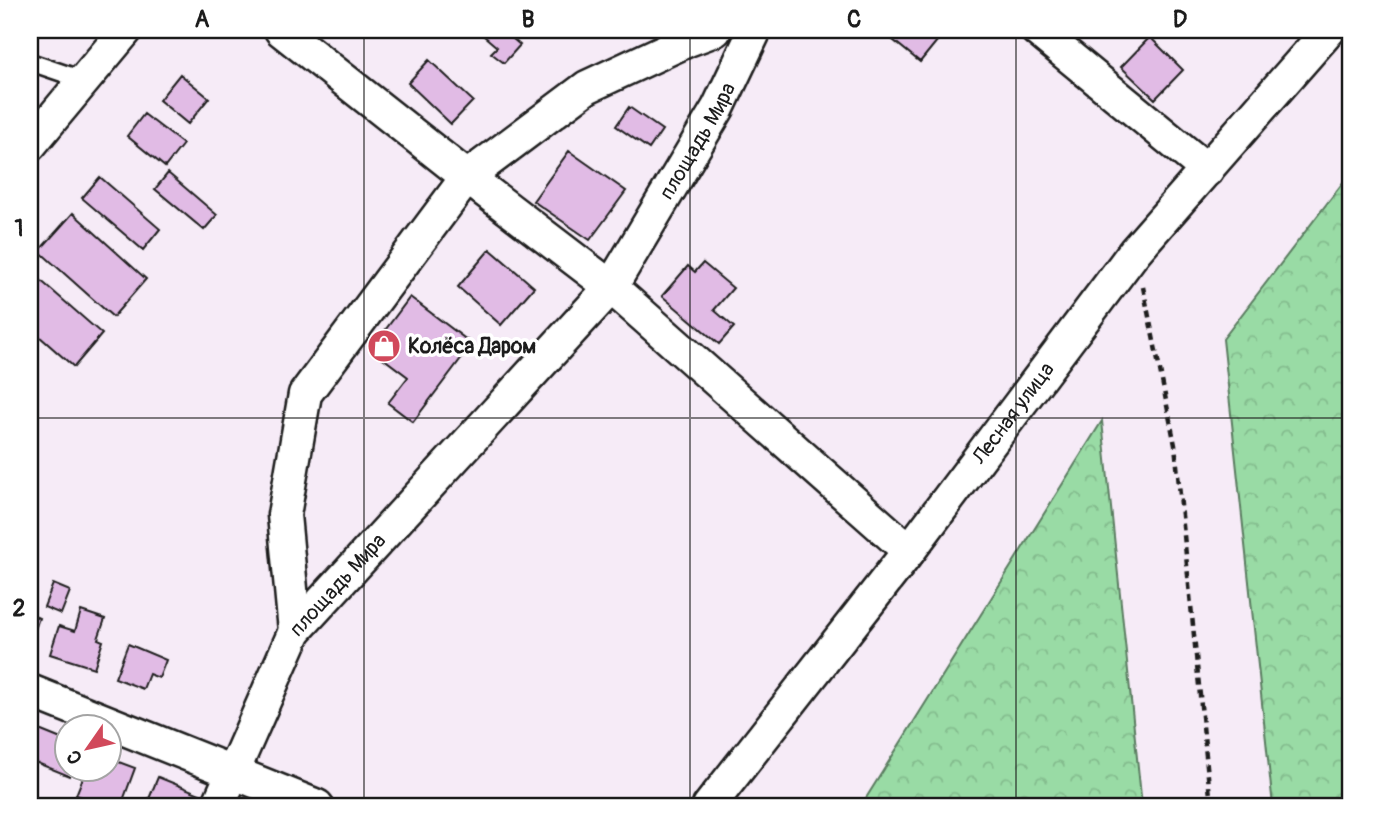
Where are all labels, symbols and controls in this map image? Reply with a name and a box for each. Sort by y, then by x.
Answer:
text: A [195,5,210,34]
text: B [521,5,535,34]
text: C [847,5,861,34]
text: D [1173,5,1187,34]
street label: площадь Мира [653,78,742,205]
text: 1 [15,214,24,243]
shop icon: Колёса Даром [365,327,403,365]
place label: Колёса Даром [408,333,536,360]
street label: Лесная улица [966,357,1061,470]
street label: площадь Мира [284,528,392,642]
text: 2 [13,594,26,623]
north arrow [52,714,122,784]
text: С [61,745,88,769]

